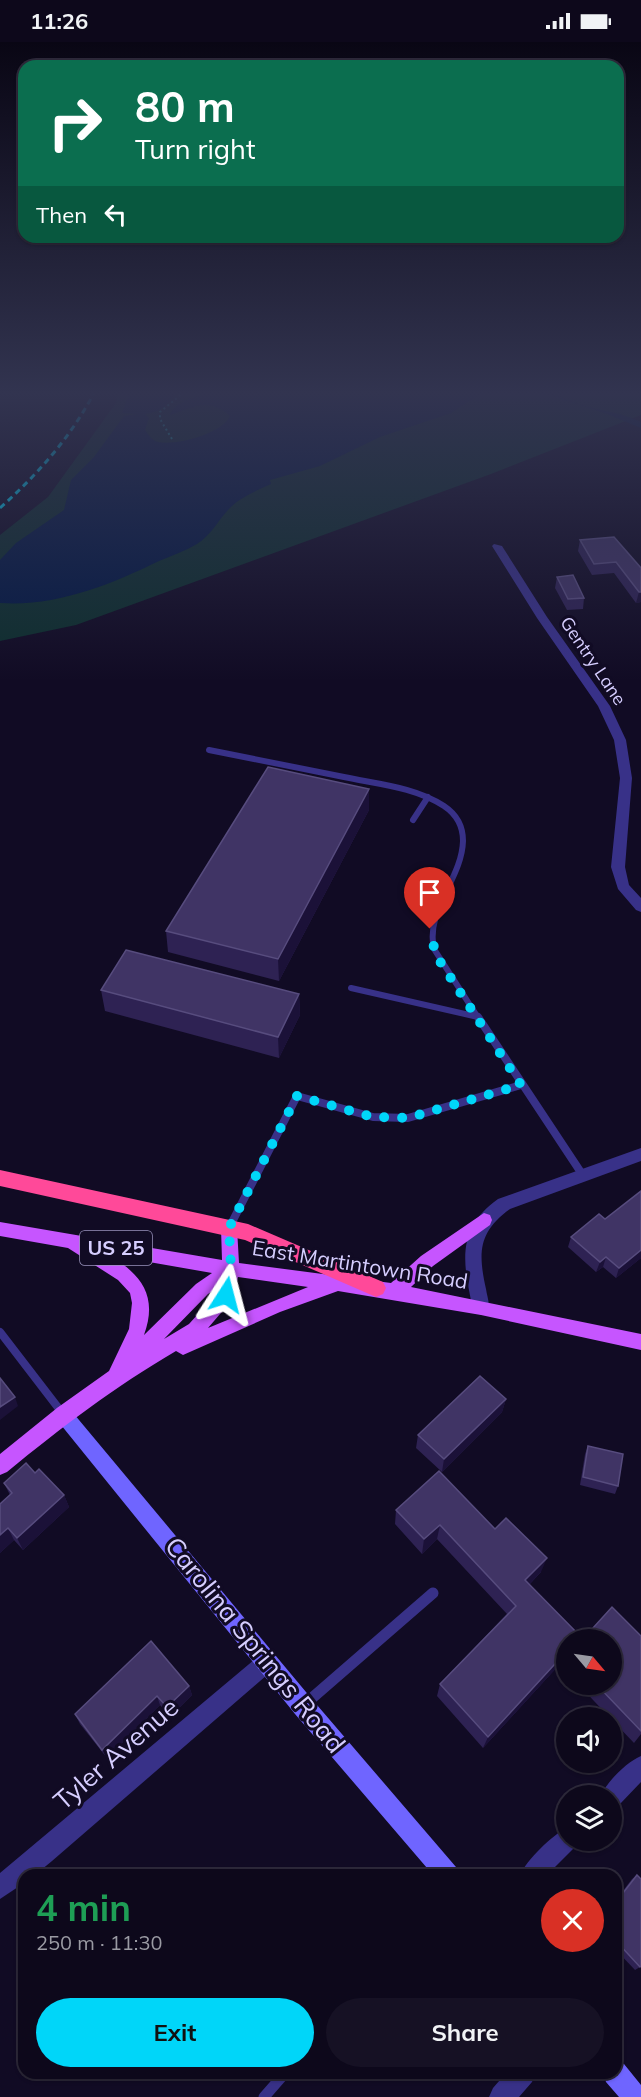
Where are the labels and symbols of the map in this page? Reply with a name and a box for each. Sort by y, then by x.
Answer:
street label: Gentry Lane [555,612,631,709]
pin [404,867,455,929]
road number: US 25 [80,1231,152,1265]
street label: East Martintown Road [250,1234,470,1294]
position arrow [194,1263,258,1327]
street label: Carolina Springs Road [158,1530,353,1760]
north arrow [556,1629,622,1695]
street label: Tyler Avenue [46,1690,185,1817]

